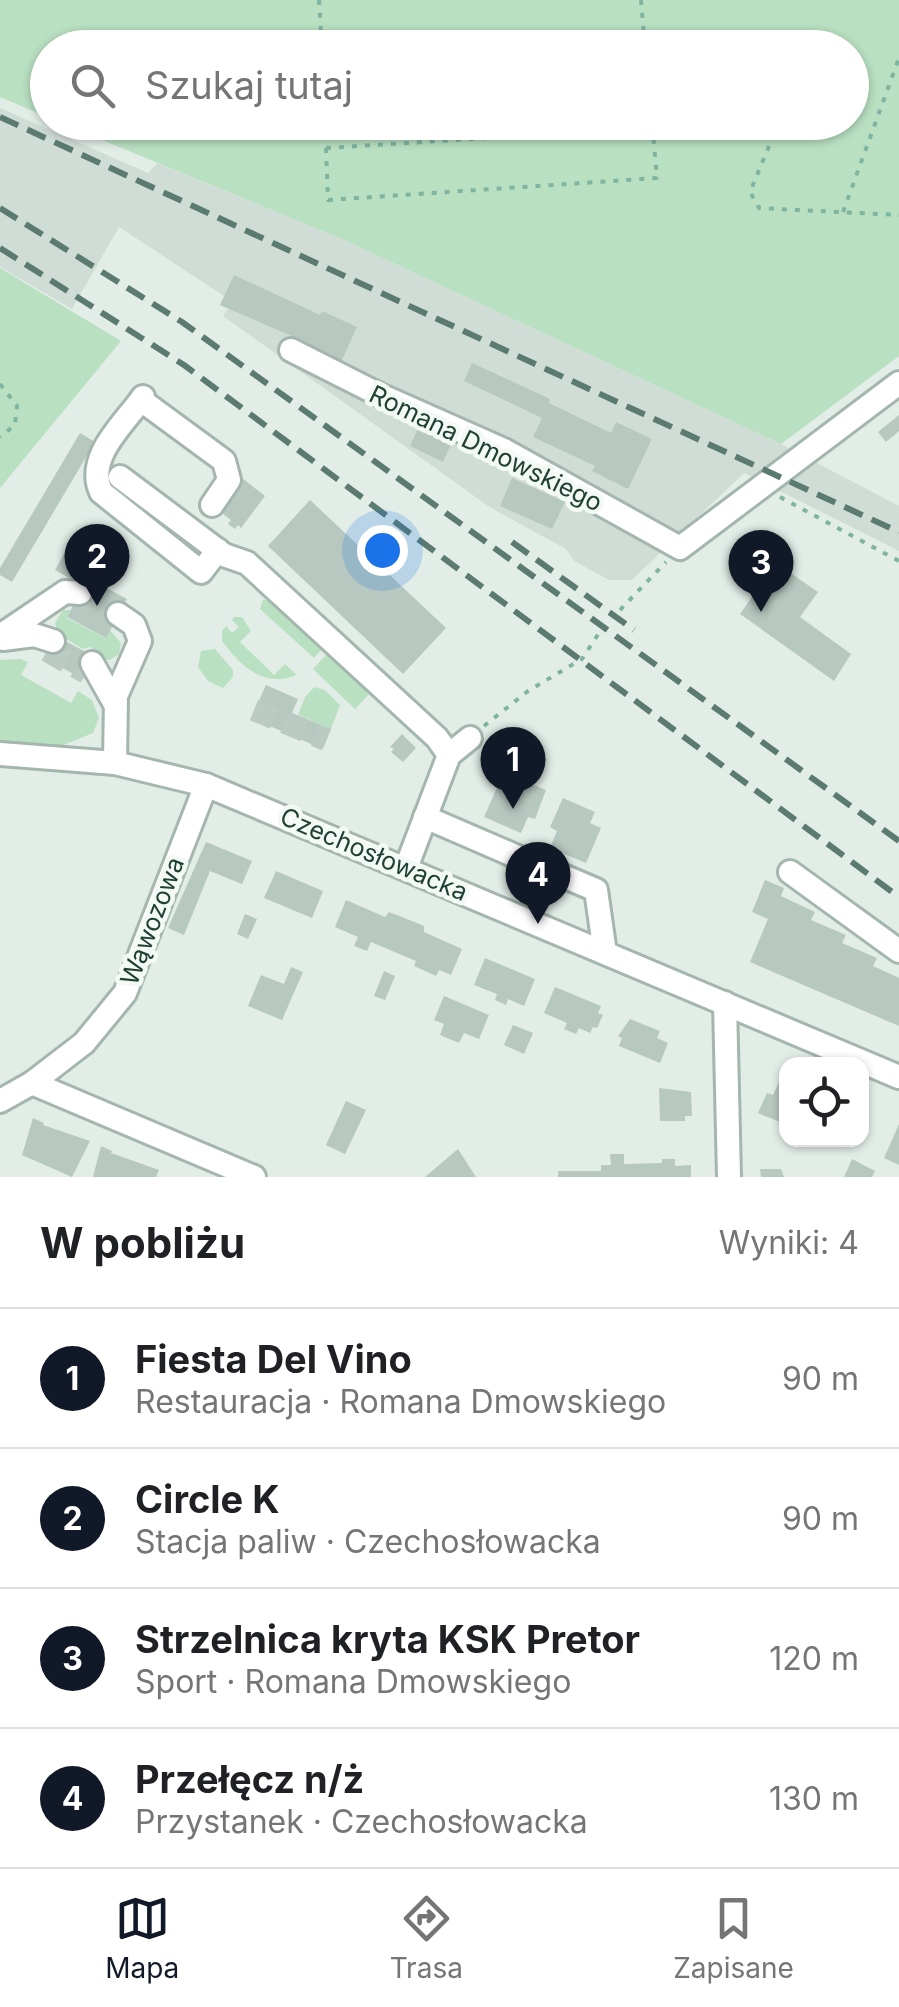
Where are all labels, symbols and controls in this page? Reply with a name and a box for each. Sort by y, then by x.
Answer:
search box [30,30,869,140]
icon: search [65,58,120,113]
text: Szukaj tutaj [145,62,353,108]
street label: Romana Dmowskiego [365,379,607,517]
pin: 2 [64,524,130,606]
your location [357,525,408,576]
pin: 3 [728,530,794,612]
pin: 1 [480,726,546,809]
street label: Czechosłowacka [276,801,472,907]
pin: 4 [506,842,570,924]
street label: Wąwozowa [114,853,190,989]
map controls [779,1057,869,1147]
button: locate [779,1057,869,1147]
text: W pobliżu [40,1217,245,1268]
text: Wyniki: 4 [719,1223,859,1262]
text: Fiesta Del Vino [135,1336,412,1382]
text: 1 [66,1359,79,1398]
text: 90 m [782,1359,859,1398]
text: Restauracja · Romana Dmowskiego [135,1382,666,1421]
text: Circle K [135,1476,280,1522]
text: 2 [62,1499,83,1538]
text: 90 m [782,1499,859,1538]
text: Stacja paliw · Czechosłowacka [135,1522,601,1561]
text: Strzelnica kryta KSK Pretor [135,1616,640,1662]
text: 3 [62,1639,83,1678]
text: 120 m [769,1639,859,1678]
text: Sport · Romana Dmowskiego [135,1662,571,1701]
text: Przełęcz n/ż [135,1756,364,1802]
text: 4 [62,1779,83,1818]
text: 130 m [769,1779,859,1818]
text: Przystanek · Czechosłowacka [135,1802,588,1841]
tab: Mapa [105,1891,179,1985]
tab: Trasa [390,1891,463,1985]
tab: Zapisane [673,1891,794,1985]

